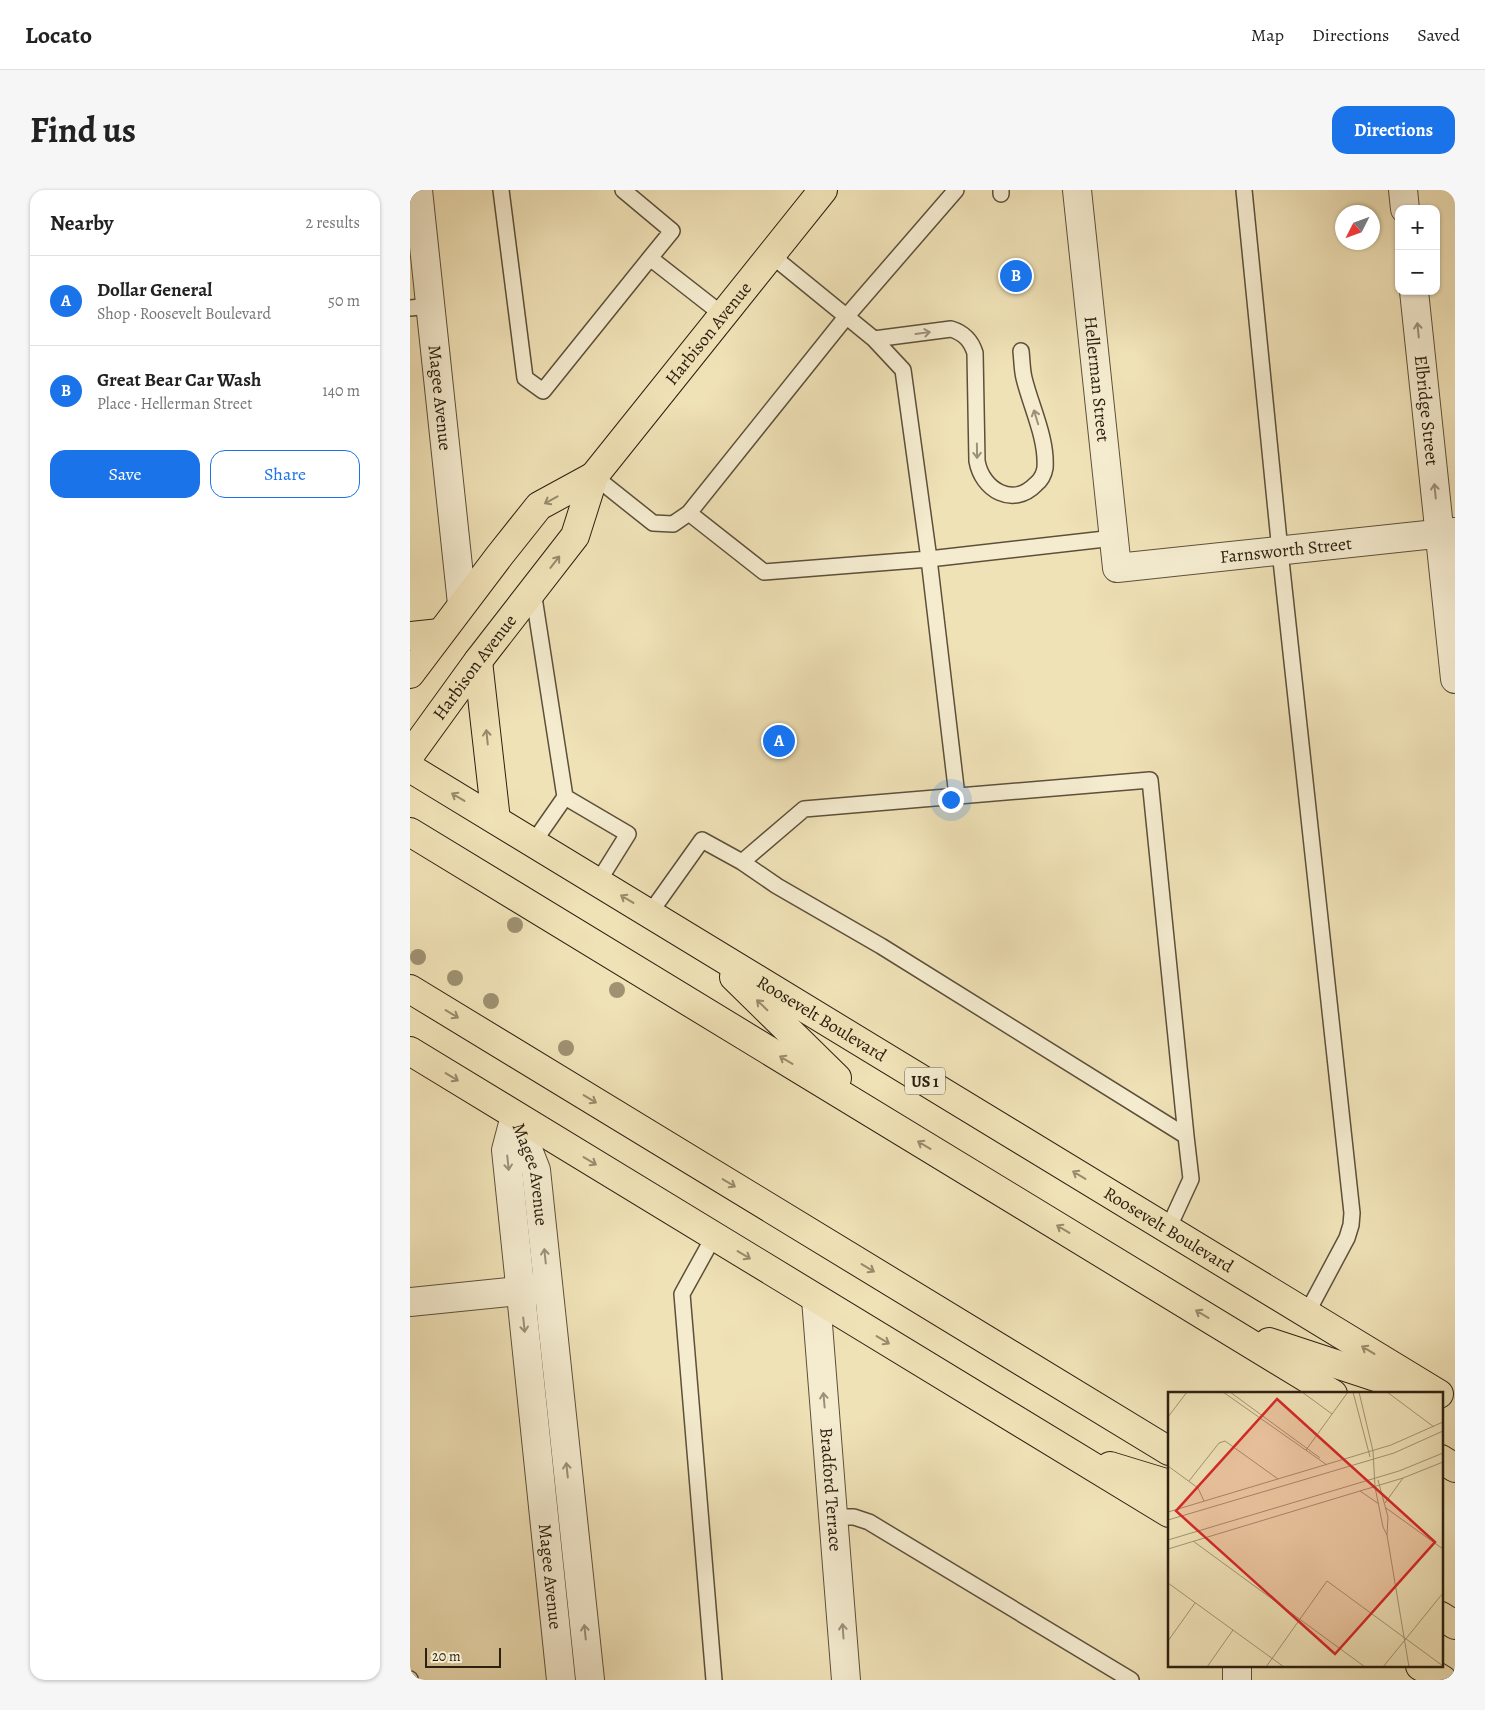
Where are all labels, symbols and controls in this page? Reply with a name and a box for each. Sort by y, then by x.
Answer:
text: Locato [25,19,92,51]
text: Map [1251,23,1284,47]
text: Directions [1312,23,1389,47]
text: Saved [1417,23,1460,47]
text: Find us [30,106,136,154]
button: Directions [1332,106,1455,154]
north arrow [1335,205,1380,250]
map controls [1395,205,1440,295]
button: + [1395,205,1440,250]
text: Nearby [50,209,113,237]
text: 2 results [305,212,360,234]
button: − [1395,250,1440,295]
pin: B [1000,257,1032,295]
text: Dollar General [97,277,212,303]
street label: Harbison Avenue [659,277,757,390]
text: A [61,290,71,312]
text: 50 m [328,290,360,312]
text: Shop · Roosevelt Boulevard [97,303,271,325]
street label: Hellerman Street [1078,315,1116,443]
one-way arrow [1413,322,1423,338]
one-way arrow [914,327,930,337]
street label: Magee Avenue [423,344,458,452]
street label: Elbridge Street [1409,354,1444,467]
text: Great Bear Car Wash [97,367,261,393]
text: B [61,380,71,402]
text: 140 m [322,380,360,402]
text: Place · Hellerman Street [97,393,252,415]
one-way arrow [1030,410,1040,426]
one-way arrow [972,442,982,459]
button: Save [50,450,200,498]
button: Share [210,450,360,498]
one-way arrow [1430,484,1440,500]
one-way arrow [544,495,559,505]
street label: Farnsworth Street [1219,531,1353,569]
one-way arrow [549,556,560,569]
street label: Harbison Avenue [427,609,522,725]
pin: A [763,722,795,760]
one-way arrow [482,729,492,745]
your location [938,787,964,813]
one-way arrow [451,791,465,801]
one-way arrow [620,894,634,904]
street label: Roosevelt Boulevard [752,970,891,1067]
one-way arrow [756,999,768,1011]
one-way arrow [444,1010,458,1020]
one-way arrow [779,1055,793,1065]
road number: US 1 [905,1068,945,1094]
one-way arrow [444,1072,458,1082]
one-way arrow [583,1094,597,1104]
street label: Magee Avenue [507,1119,554,1227]
one-way arrow [918,1139,932,1149]
one-way arrow [503,1155,513,1171]
one-way arrow [583,1157,597,1167]
one-way arrow [1073,1170,1087,1180]
one-way arrow [722,1179,736,1189]
street label: Roosevelt Boulevard [1099,1181,1238,1278]
one-way arrow [1057,1224,1071,1234]
one-way arrow [540,1248,550,1264]
one-way arrow [737,1250,751,1260]
one-way arrow [861,1263,875,1273]
one-way arrow [1195,1308,1209,1319]
one-way arrow [519,1317,529,1333]
one-way arrow [875,1335,889,1345]
one-way arrow [1361,1345,1375,1355]
one-way arrow [820,1392,829,1408]
inset map [1168,1392,1442,1668]
street label: Bradford Terrace [814,1427,848,1552]
one-way arrow [562,1462,572,1478]
street label: Magee Avenue [533,1523,568,1630]
one-way arrow [580,1624,590,1640]
one-way arrow [838,1624,847,1640]
scale bar [425,1645,501,1668]
text: 20 m [432,1647,461,1666]

